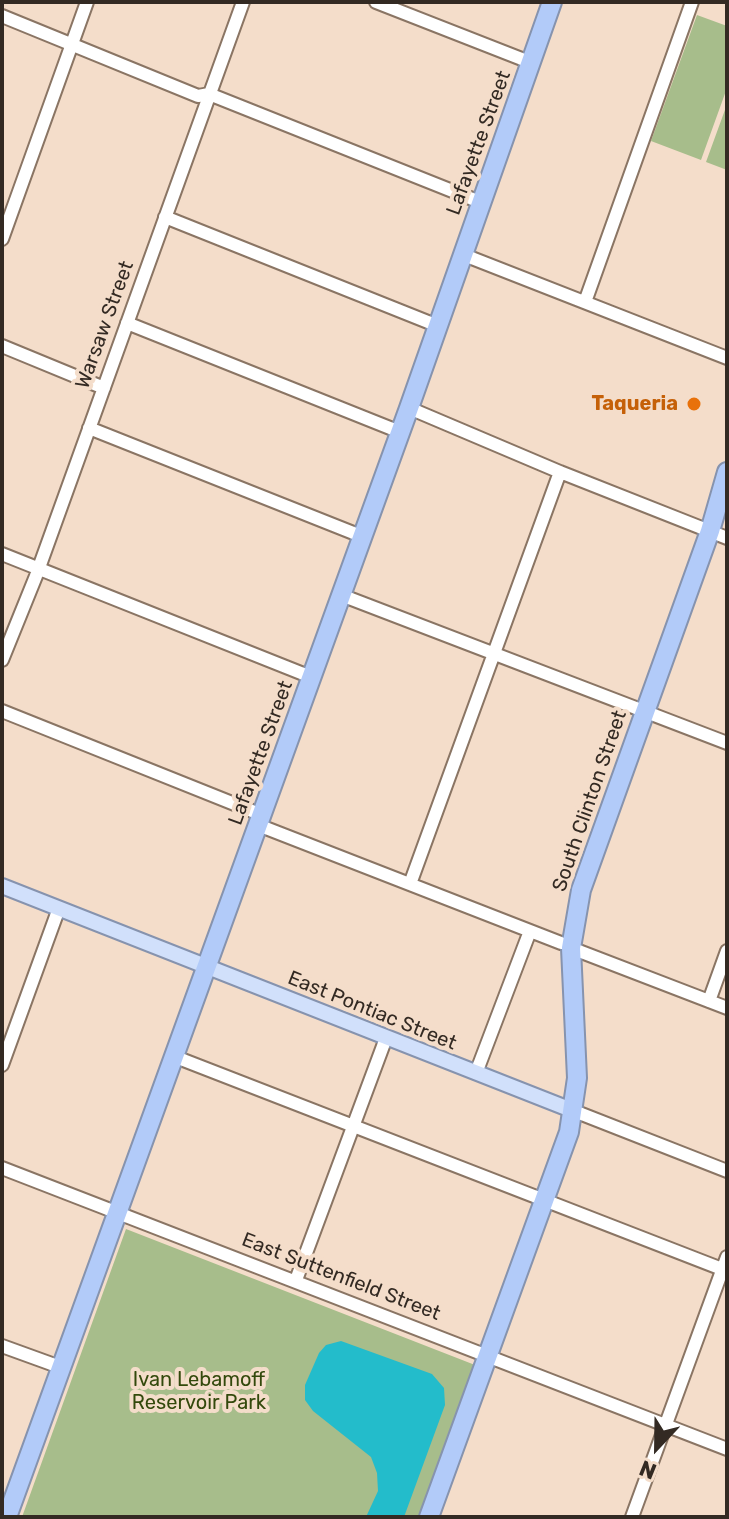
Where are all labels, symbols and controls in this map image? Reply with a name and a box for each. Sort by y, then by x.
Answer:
street label: Lafayette Street [442,68,516,218]
street label: Warsaw Street [71,258,139,392]
place label: Taqueria [591,392,678,416]
marker: Taqueria [685,395,703,413]
street label: Lafayette Street [224,678,298,828]
street label: South Clinton Street [548,707,632,895]
street label: East Pontiac Street [284,966,460,1056]
street label: East Suttenfield Street [238,1228,444,1326]
park label: Ivan Lebamoff Reservoir Park [132,1368,266,1415]
north arrow [617,1407,697,1487]
text: N [635,1454,660,1485]

